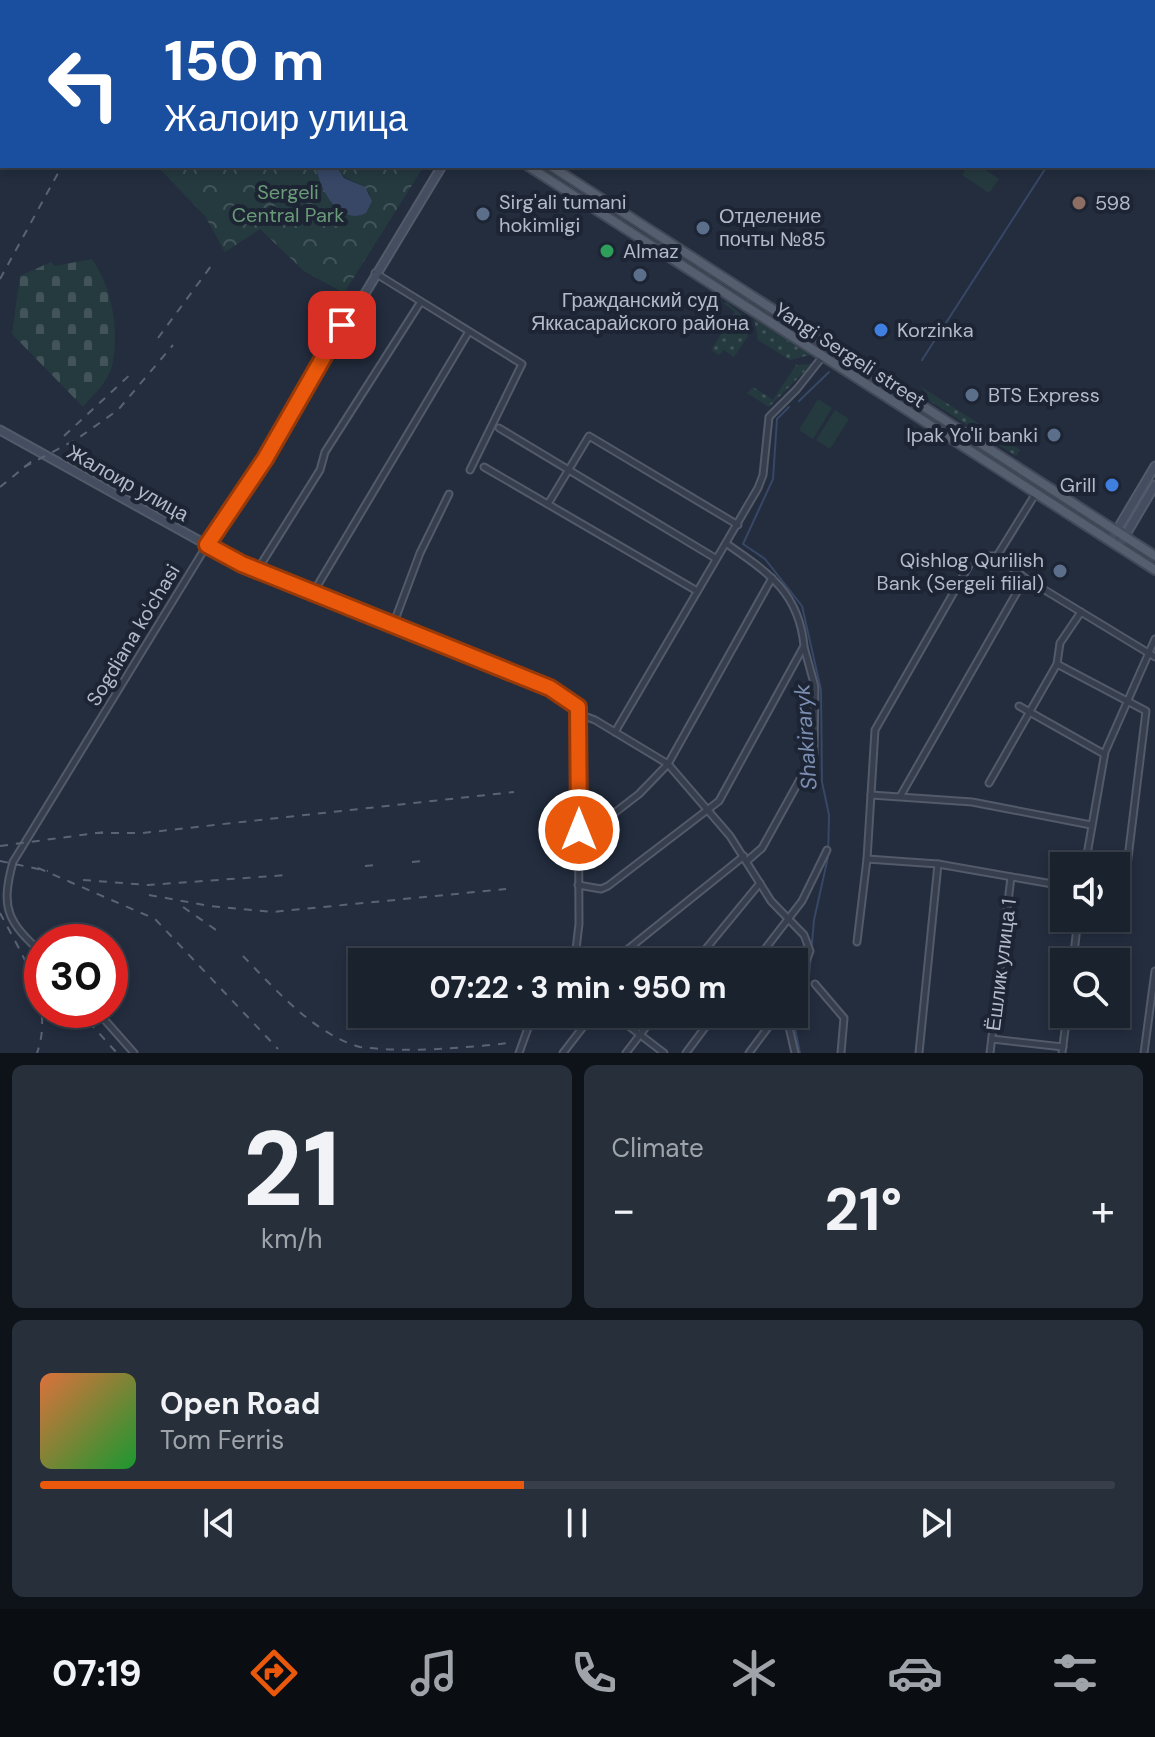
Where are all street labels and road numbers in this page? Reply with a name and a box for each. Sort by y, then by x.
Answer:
street label: Yangi Sergeli street [769,296,931,414]
street label: Жалоир улица [62,439,194,528]
street label: Sogdiana ko'chasi [80,559,186,711]
street label: Ёшлик улица 1 [980,897,1022,1033]

